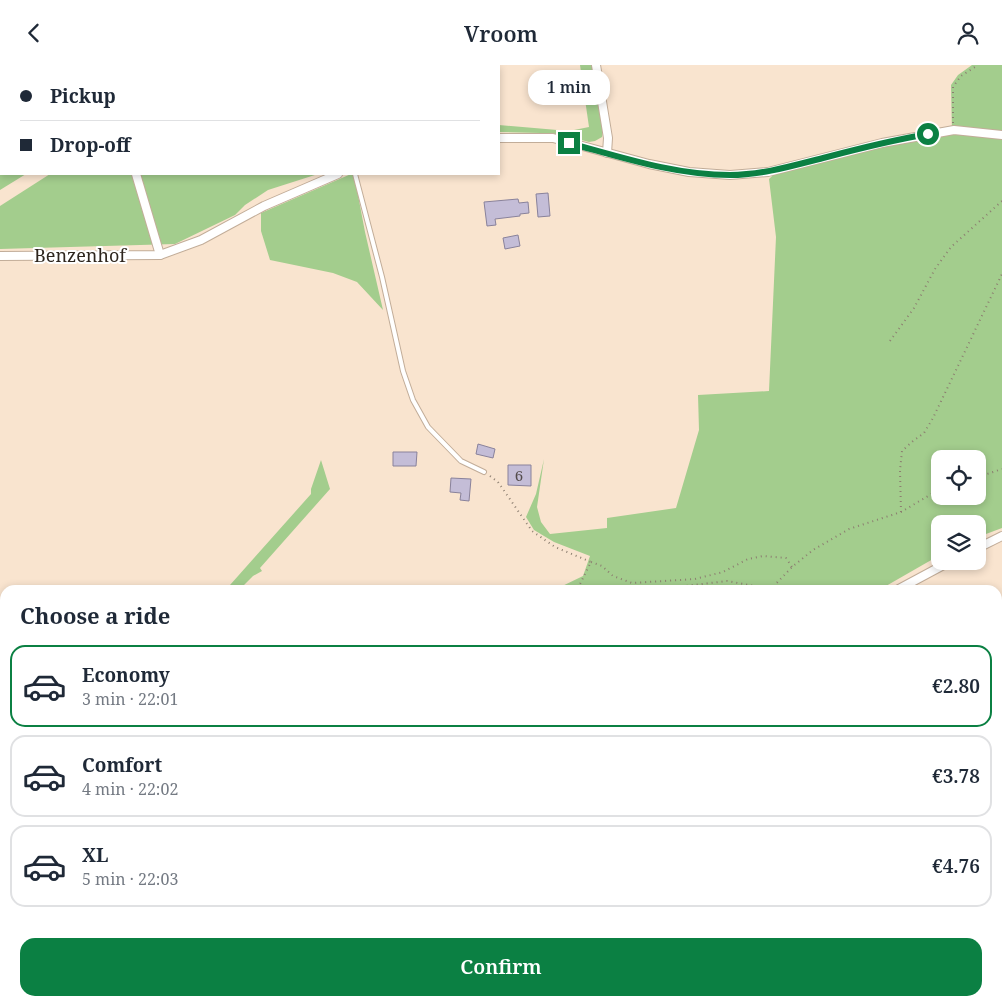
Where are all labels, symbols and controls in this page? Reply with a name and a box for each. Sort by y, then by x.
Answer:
text: Vroom [464,18,538,48]
icon: back [20,19,48,47]
icon: person [954,19,982,47]
callout: 1 min [528,70,610,105]
text: 1 min [547,76,591,98]
text: Pickup [50,83,116,109]
route start [917,123,939,145]
text: Drop-off [50,132,130,158]
route end [558,132,580,154]
street label: Benzenhof [34,243,127,267]
map controls [931,450,986,570]
button: locate [931,450,986,505]
house number: 6 [515,465,523,485]
button: layers [931,515,986,570]
text: Choose a ride [20,600,170,630]
text: Economy [82,662,170,688]
icon: car [22,664,67,709]
text: €2.80 [932,673,980,699]
text: 3 min · 22:01 [82,688,178,710]
text: Comfort [82,752,162,778]
icon: car [22,754,67,799]
text: €3.78 [932,763,980,789]
text: 4 min · 22:02 [82,778,178,800]
text: XL [82,842,108,868]
icon: car [22,844,67,889]
text: €4.76 [932,853,980,879]
text: 5 min · 22:03 [82,868,178,890]
button: Confirm [20,938,982,996]

